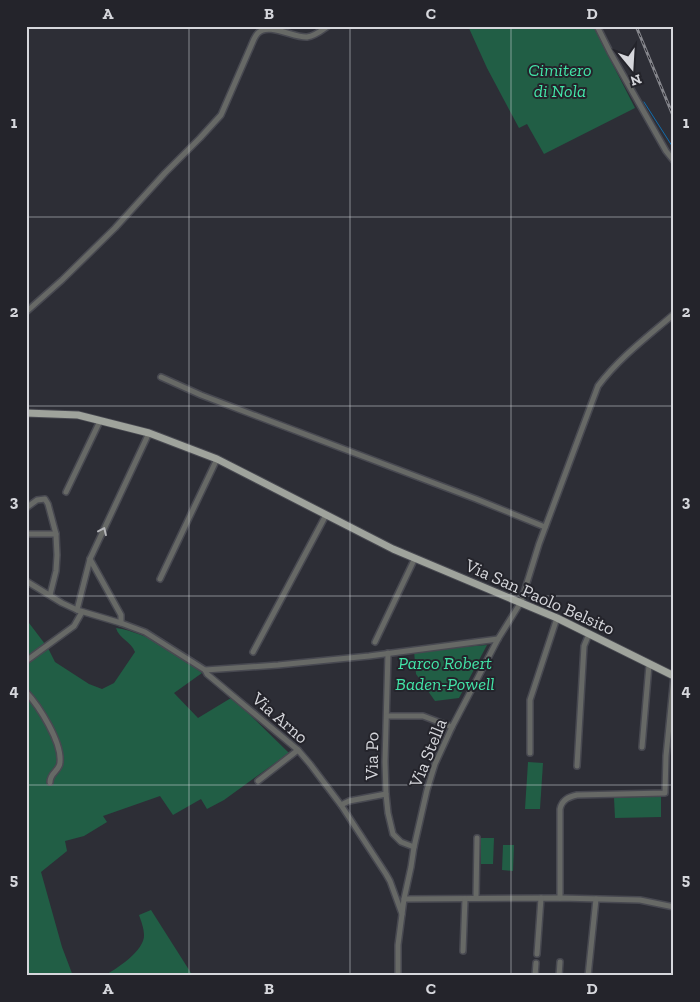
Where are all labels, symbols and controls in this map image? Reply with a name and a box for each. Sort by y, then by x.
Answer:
text: A [103,4,114,23]
text: B [264,4,274,23]
text: C [426,4,436,23]
text: D [586,4,598,23]
north arrow [608,42,658,92]
park label: Cimitero di Nola [528,59,592,102]
text: N [628,70,644,90]
text: 1 [11,113,18,132]
text: 1 [683,113,690,132]
text: 2 [10,302,19,321]
text: 2 [682,302,691,321]
text: 3 [10,492,19,511]
text: 3 [682,492,691,511]
one-way arrow [97,527,108,536]
street label: Via San Paolo Belsito [461,554,618,640]
park label: Parco Robert Baden-Powell [395,652,495,695]
text: 4 [9,681,19,700]
text: 4 [681,681,691,700]
street label: Via Arno [247,687,313,748]
street label: Via Stella [404,715,452,791]
street label: Via Po [361,732,383,781]
text: 5 [10,870,18,889]
text: 5 [682,870,690,889]
text: A [103,979,114,998]
text: B [264,979,274,998]
text: C [426,979,436,998]
text: D [586,979,598,998]

